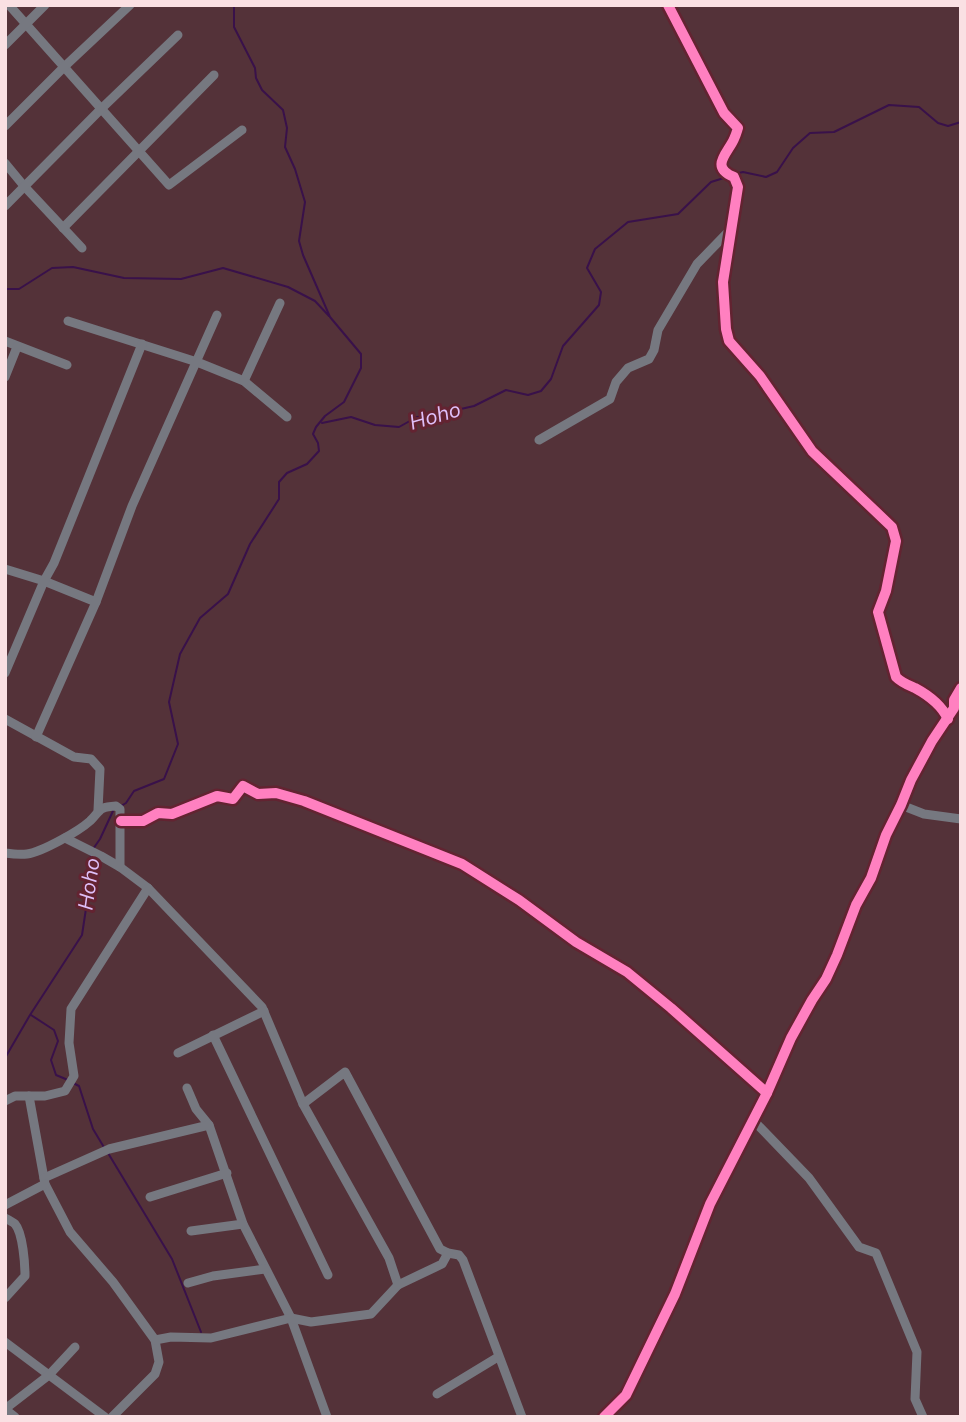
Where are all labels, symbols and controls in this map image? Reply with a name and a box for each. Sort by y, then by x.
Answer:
water label: Hoho [406,395,463,435]
water label: Hoho [71,856,105,912]

